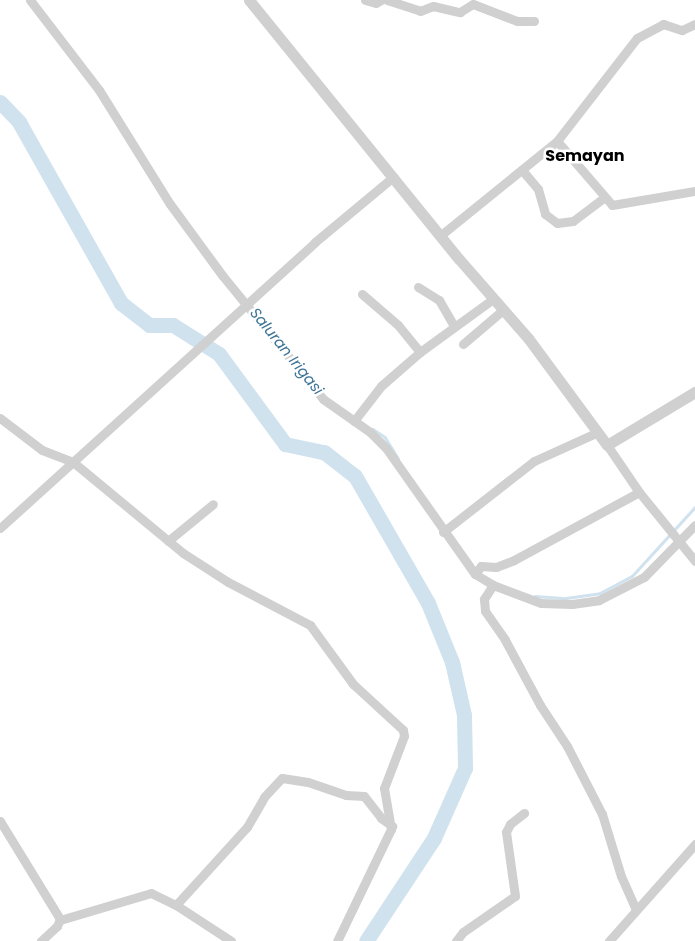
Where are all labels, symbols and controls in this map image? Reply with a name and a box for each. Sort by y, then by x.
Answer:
district label: Semayan [545,146,625,166]
water label: Saluran Irigasi [246,304,328,398]

